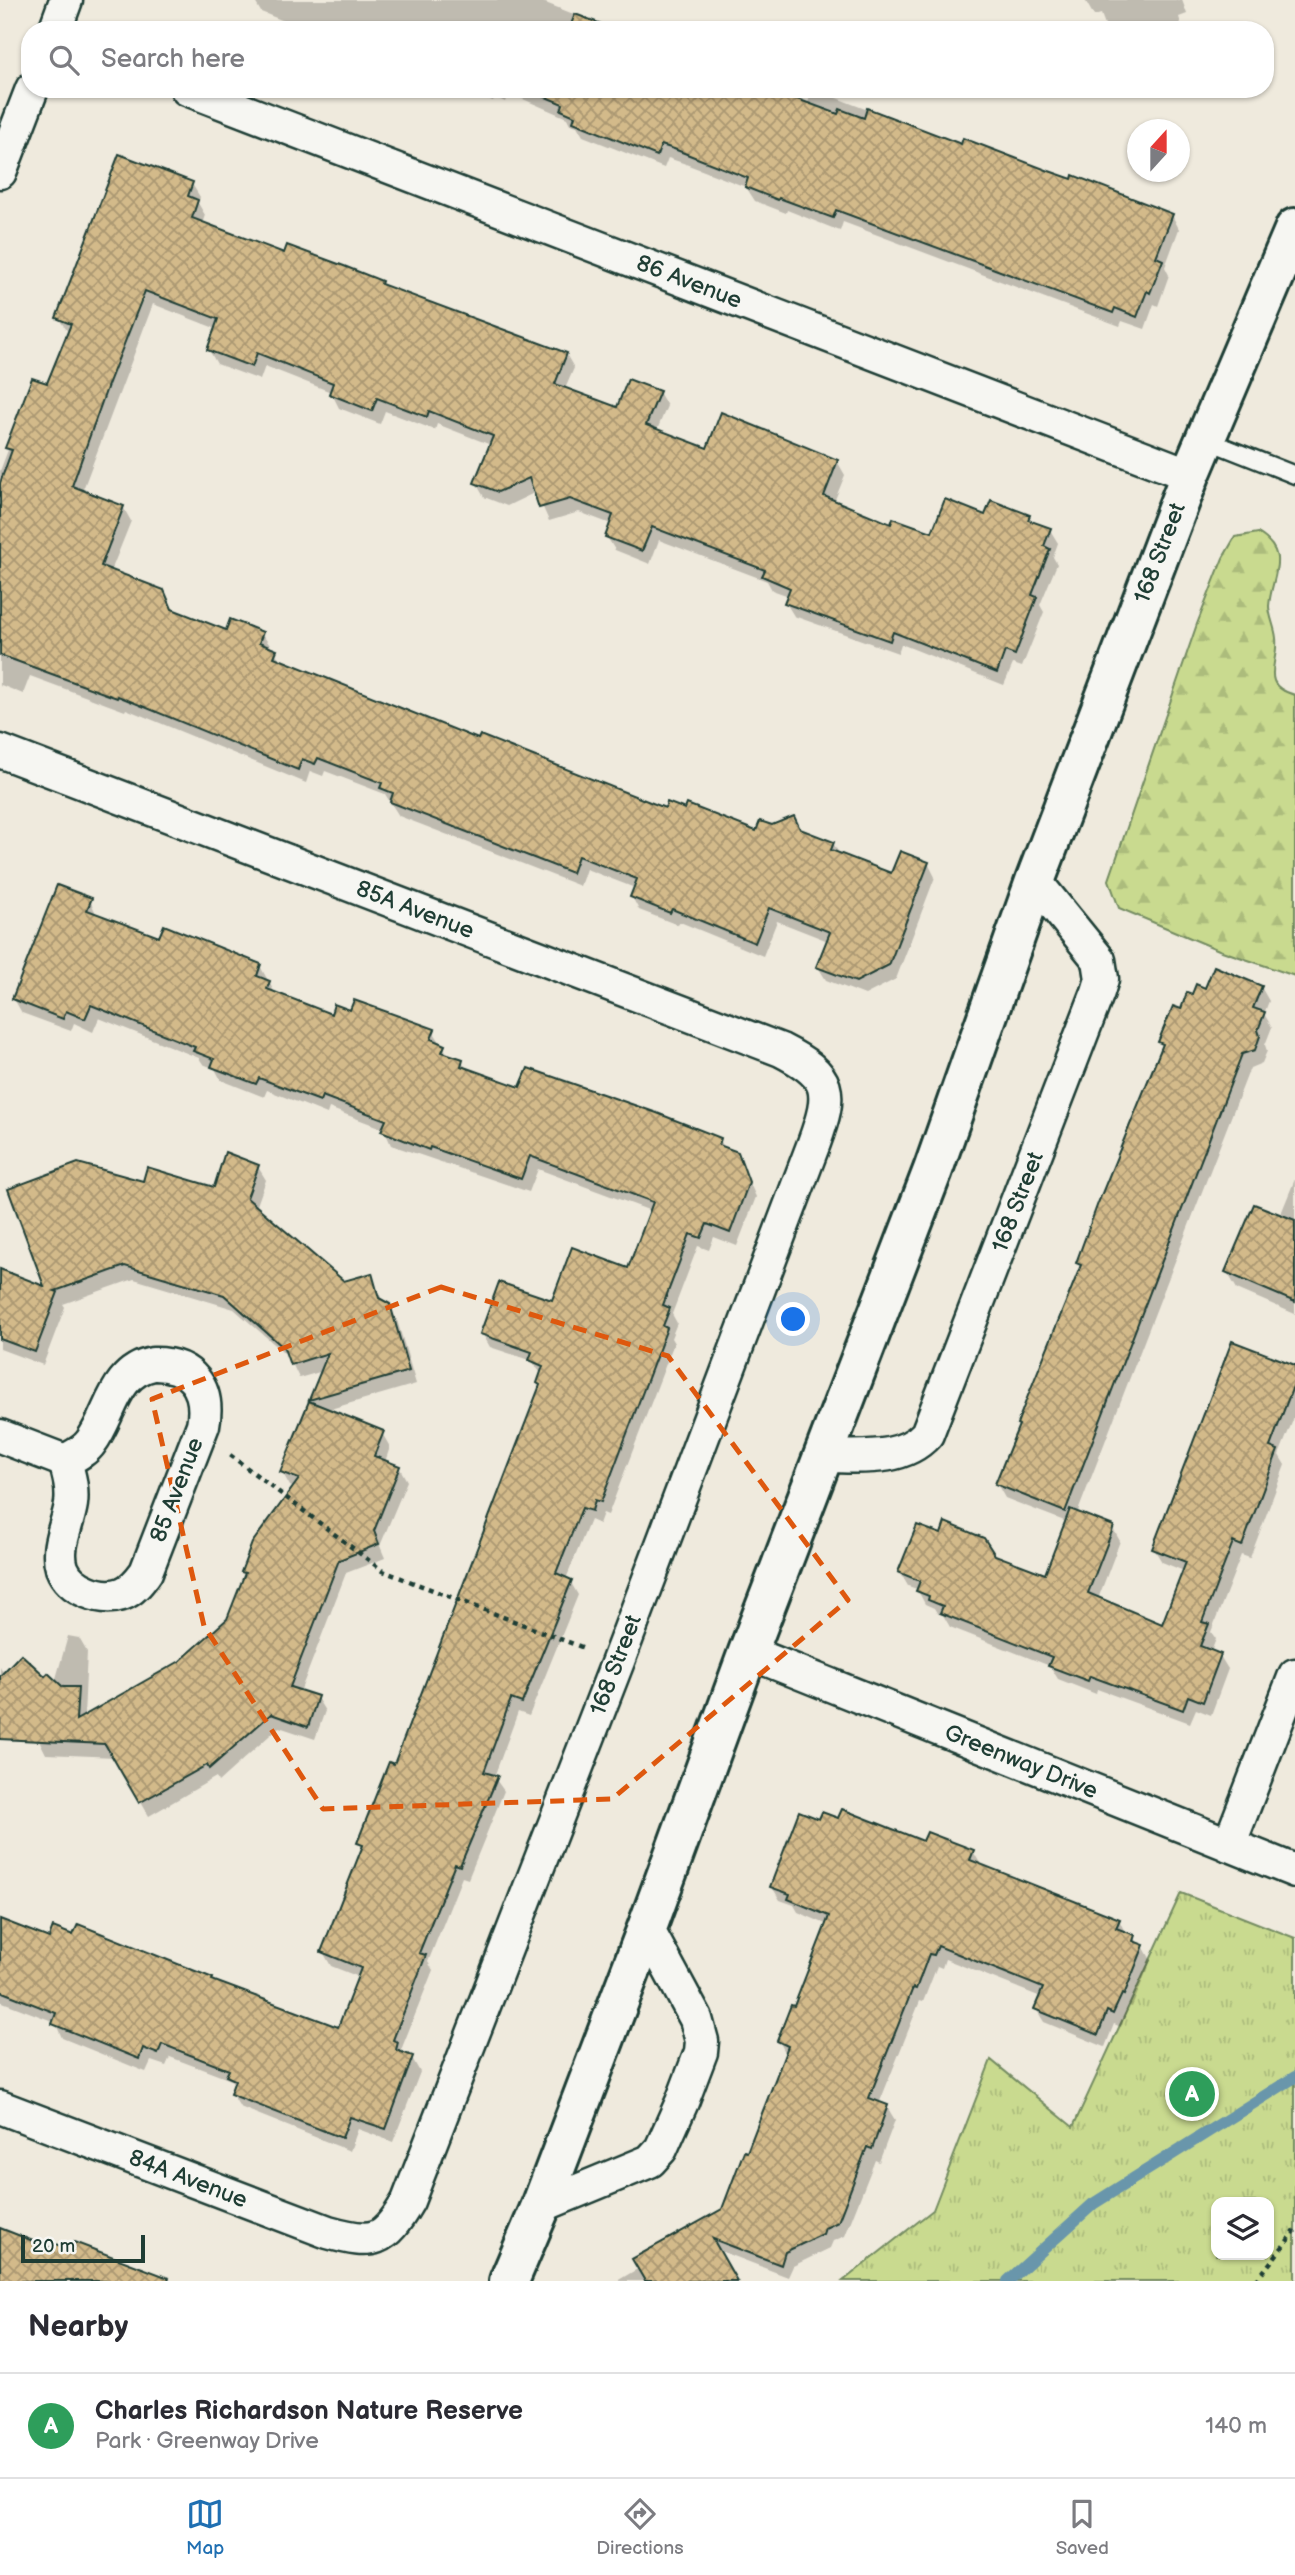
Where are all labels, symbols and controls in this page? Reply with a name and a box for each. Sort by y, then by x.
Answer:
search box [21,21,1274,98]
icon: search [45,41,83,79]
text: Search here [101,44,245,75]
north arrow [1127,119,1190,182]
street label: 86 Avenue [632,249,746,315]
street label: 168 Street [1128,499,1192,607]
street label: 85A Avenue [352,875,478,945]
street label: 168 Street [986,1148,1050,1256]
your location [776,1302,810,1336]
street label: 85 Avenue [144,1434,210,1546]
street label: 168 Street [584,1611,648,1719]
street label: Greenway Drive [940,1719,1102,1805]
pin: A [1169,2068,1215,2120]
street label: 84A Avenue [125,2144,251,2214]
map controls [1211,2197,1274,2260]
button: layers [1211,2197,1274,2260]
scale bar [21,2232,145,2264]
text: 20 m [32,2235,75,2258]
text: Nearby [28,2309,128,2345]
text: Charles Richardson Nature Reserve [95,2396,523,2427]
text: A [44,2412,58,2440]
text: 140 m [1205,2412,1267,2440]
text: Park · Greenway Drive [95,2427,319,2455]
tab: Map [186,2495,224,2560]
tab: Directions [596,2495,684,2560]
tab: Saved [1056,2495,1109,2560]

